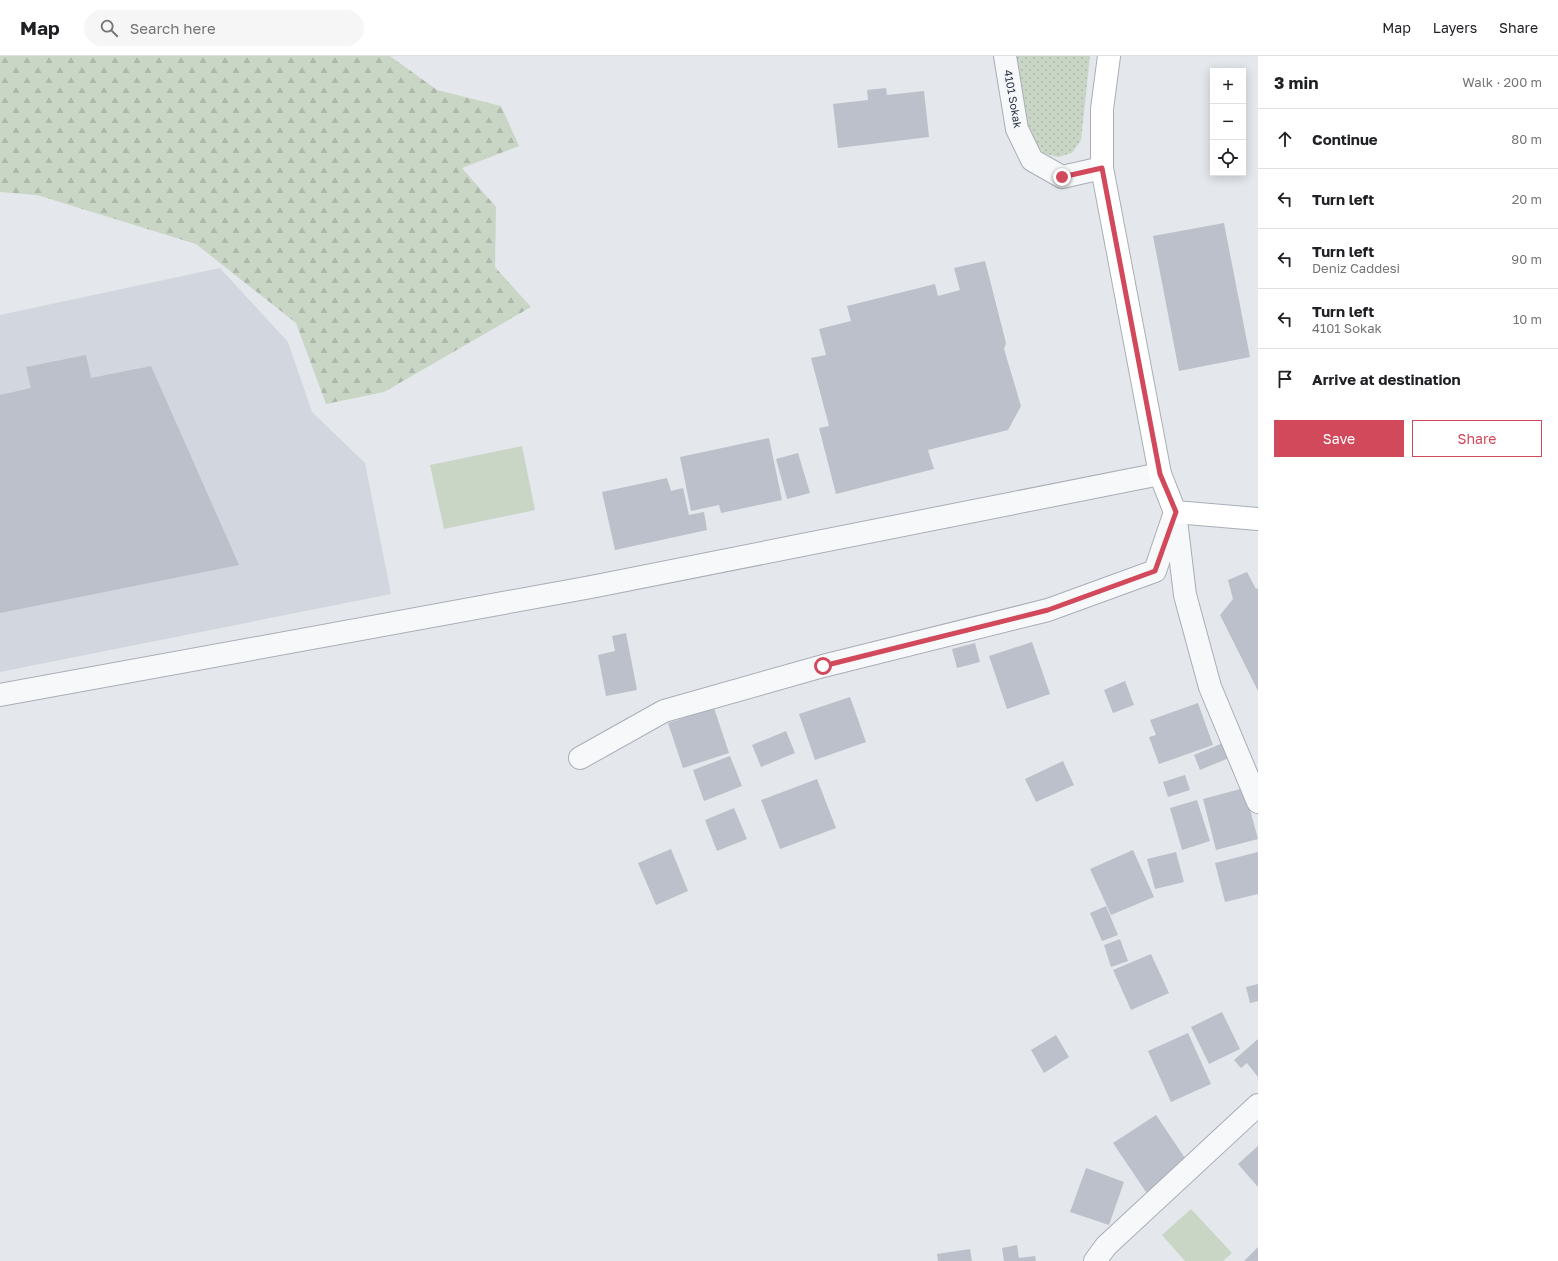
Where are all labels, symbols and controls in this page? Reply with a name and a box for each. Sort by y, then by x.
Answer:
search box [84,10,364,46]
text: Map [20,16,60,39]
icon: search [98,17,120,39]
text: Search here [130,19,216,37]
text: Map [1382,19,1411,36]
text: Layers [1433,19,1477,36]
text: Share [1499,19,1538,36]
map controls [1210,68,1246,176]
button: + [1210,68,1246,104]
street label: 4101 Sokak [1002,69,1025,129]
text: 3 min [1274,72,1318,93]
text: Walk · 200 m [1462,74,1542,90]
button: − [1210,104,1246,140]
icon: ahead [1274,128,1296,150]
text: Continue [1312,130,1378,148]
text: 80 m [1511,131,1542,147]
button: locate [1210,140,1246,176]
route end [1053,168,1071,186]
icon: left [1274,188,1296,210]
text: Turn left [1312,190,1374,208]
text: 20 m [1512,191,1542,207]
text: Turn left [1312,242,1374,260]
icon: left [1274,248,1296,270]
text: 90 m [1511,251,1542,267]
text: Deniz Caddesi [1312,260,1400,276]
text: Turn left [1312,302,1374,320]
icon: left [1274,308,1296,330]
text: 10 m [1513,311,1542,327]
text: 4101 Sokak [1312,320,1382,336]
icon: arrive [1274,368,1296,390]
text: Arrive at destination [1312,370,1461,388]
button: Save [1274,420,1404,457]
button: Share [1412,420,1542,457]
route start [814,657,832,675]

